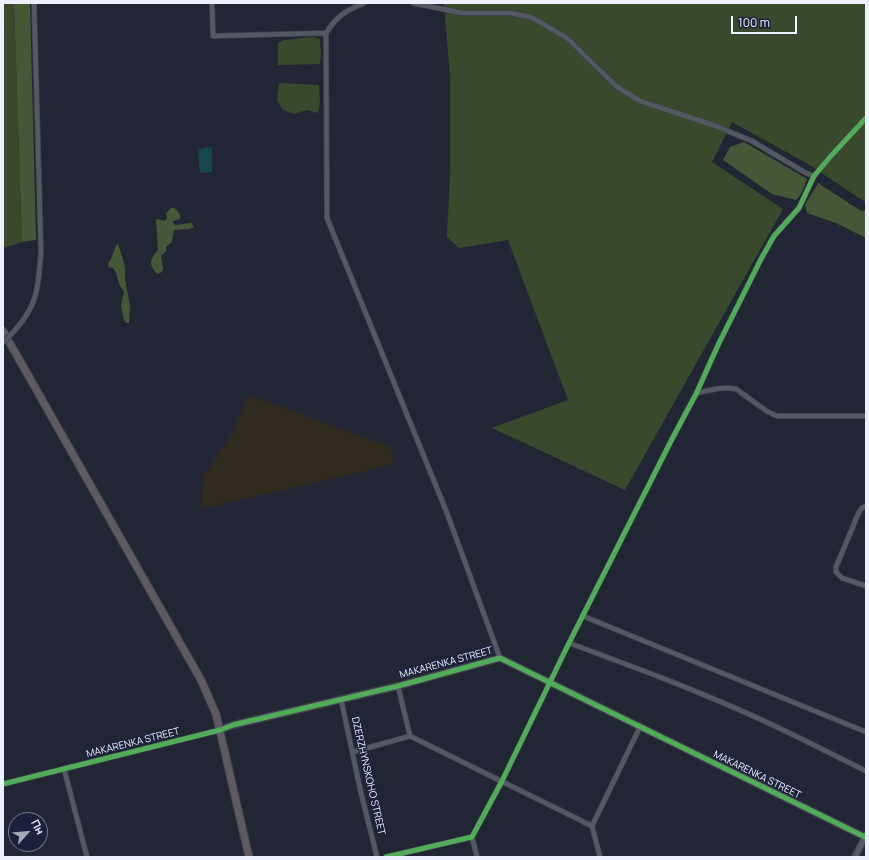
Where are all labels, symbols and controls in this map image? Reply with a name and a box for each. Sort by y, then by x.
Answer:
scale bar [733,8,799,34]
text: 100 m [738,14,770,31]
street label: MAKARENKA STREET [398,645,494,681]
street label: DZERZHYNSKOHO STREET [349,716,387,836]
street label: MAKARENKA STREET [85,726,181,760]
street label: MAKARENKA STREET [711,749,803,801]
north arrow [8,812,48,852]
text: Пн [28,817,48,837]

